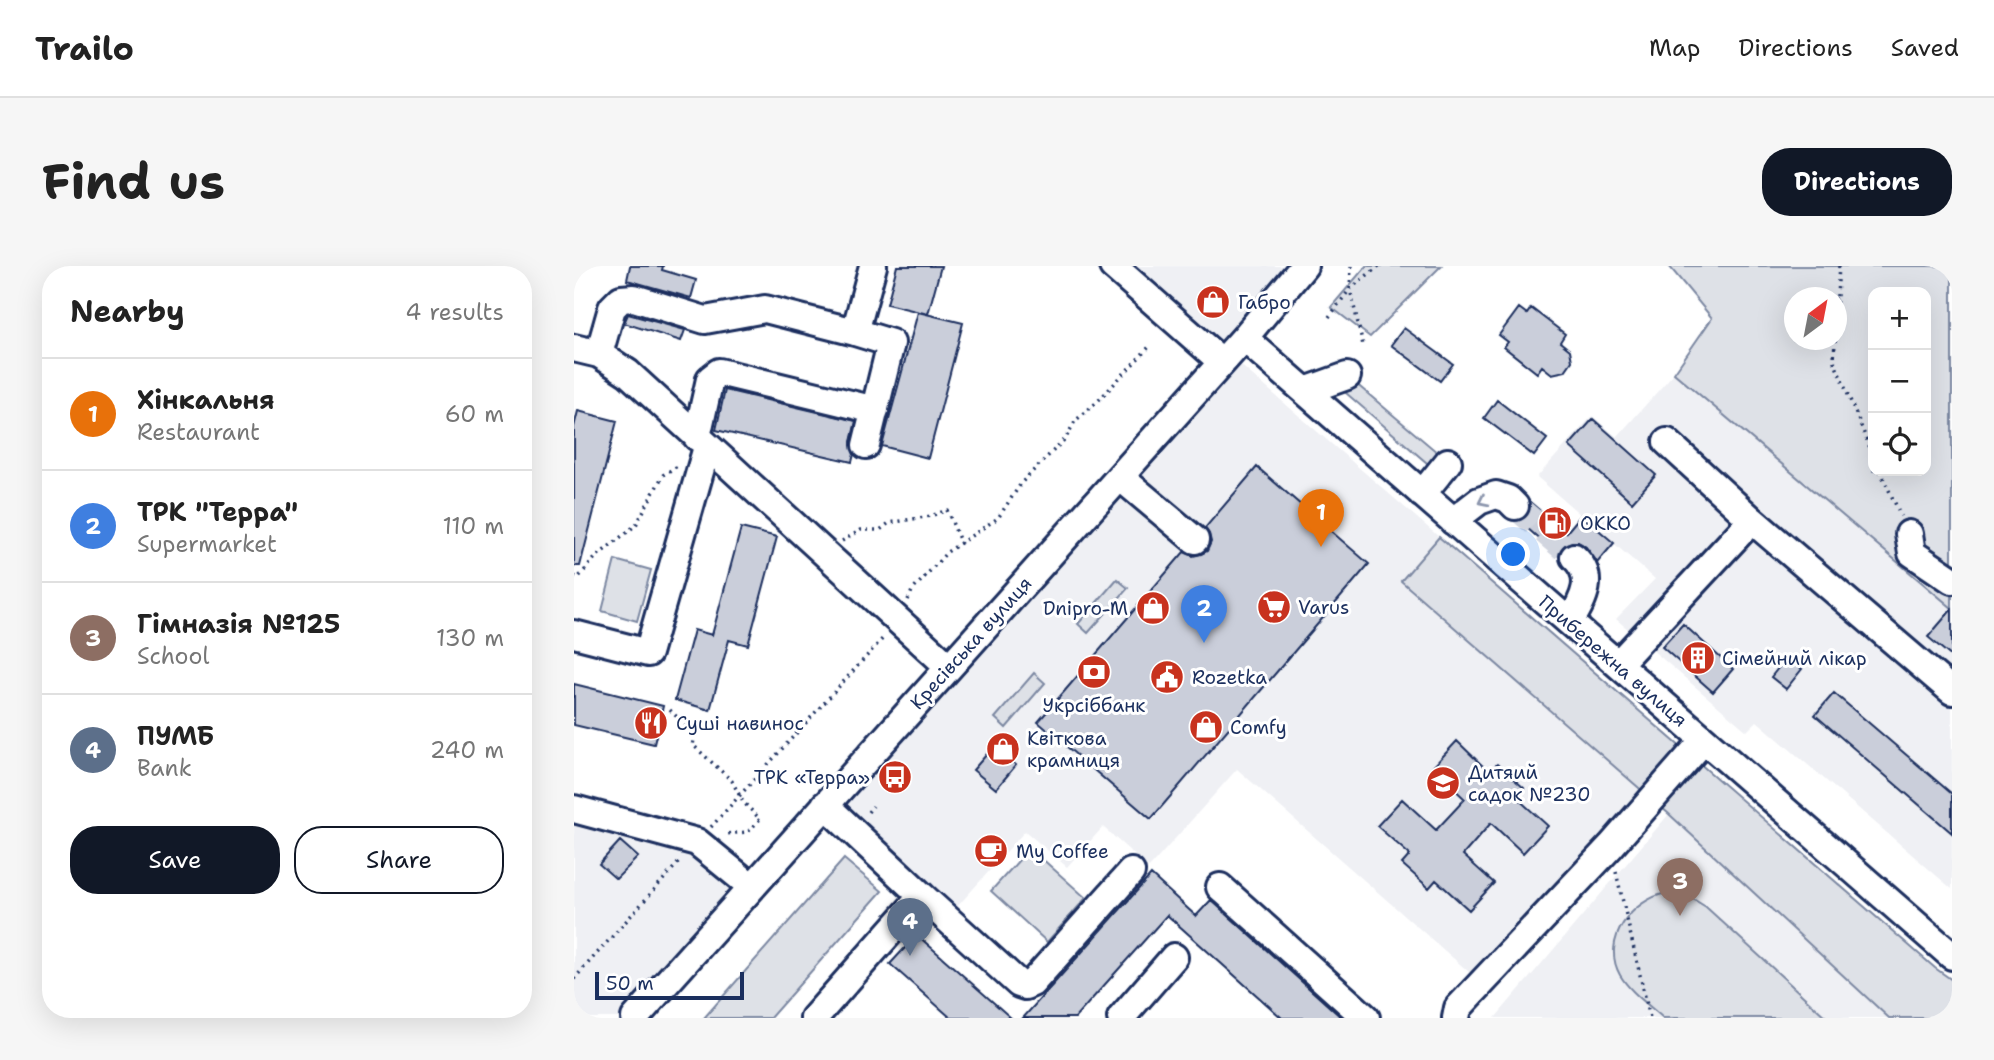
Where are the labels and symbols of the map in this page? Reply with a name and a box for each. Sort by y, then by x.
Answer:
shop icon: Габро [1194,283,1232,321]
north arrow [1784,287,1847,350]
place label: Габро [1238,290,1291,315]
pin: 1 [1298,489,1344,547]
one-way arrow [1478,492,1490,506]
fuel station icon: ОККО [1536,504,1574,542]
place label: ОККО [1580,511,1631,536]
your location [1496,537,1530,571]
street label: Кресівська вулиця [905,571,1037,715]
pin: 2 [1181,585,1227,643]
supermarket icon: Varus [1255,588,1293,626]
shop icon: Dnipro-M [1134,589,1172,627]
street label: Прибережна вулиця [1534,590,1692,732]
place label: Varus [1298,595,1349,620]
place label: Dnipro-M [1043,596,1128,621]
building icon: Сімейний лікар [1679,639,1717,677]
place label: Сімейний лікар [1722,646,1867,671]
bank icon: Укрсіббанк [1075,653,1113,691]
public building icon: Rozetka [1148,658,1186,696]
place label: Rozetka [1192,665,1267,690]
place label: Укрсіббанк [1043,693,1145,718]
restaurant icon: Суші навинос [632,704,670,742]
shop icon: Comfy [1187,708,1225,746]
place label: Суші навинос [676,711,804,736]
place label: Comfy [1230,715,1287,740]
place label: Квіткова крамниця [1027,726,1120,773]
shop icon: Квіткова крамниця [984,730,1022,768]
bus stop icon: ТРК «Терра» [876,758,914,796]
place label: Дитяий садок №230 [1468,760,1591,807]
school or university icon: Дитяий садок №230 [1424,764,1462,802]
place label: ТРК «Терра» [754,765,870,790]
cafe icon: My Coffee [972,832,1010,870]
place label: My Coffee [1016,839,1109,864]
pin: 3 [1657,858,1703,916]
pin: 4 [887,898,933,956]
scale bar [595,969,744,1001]

